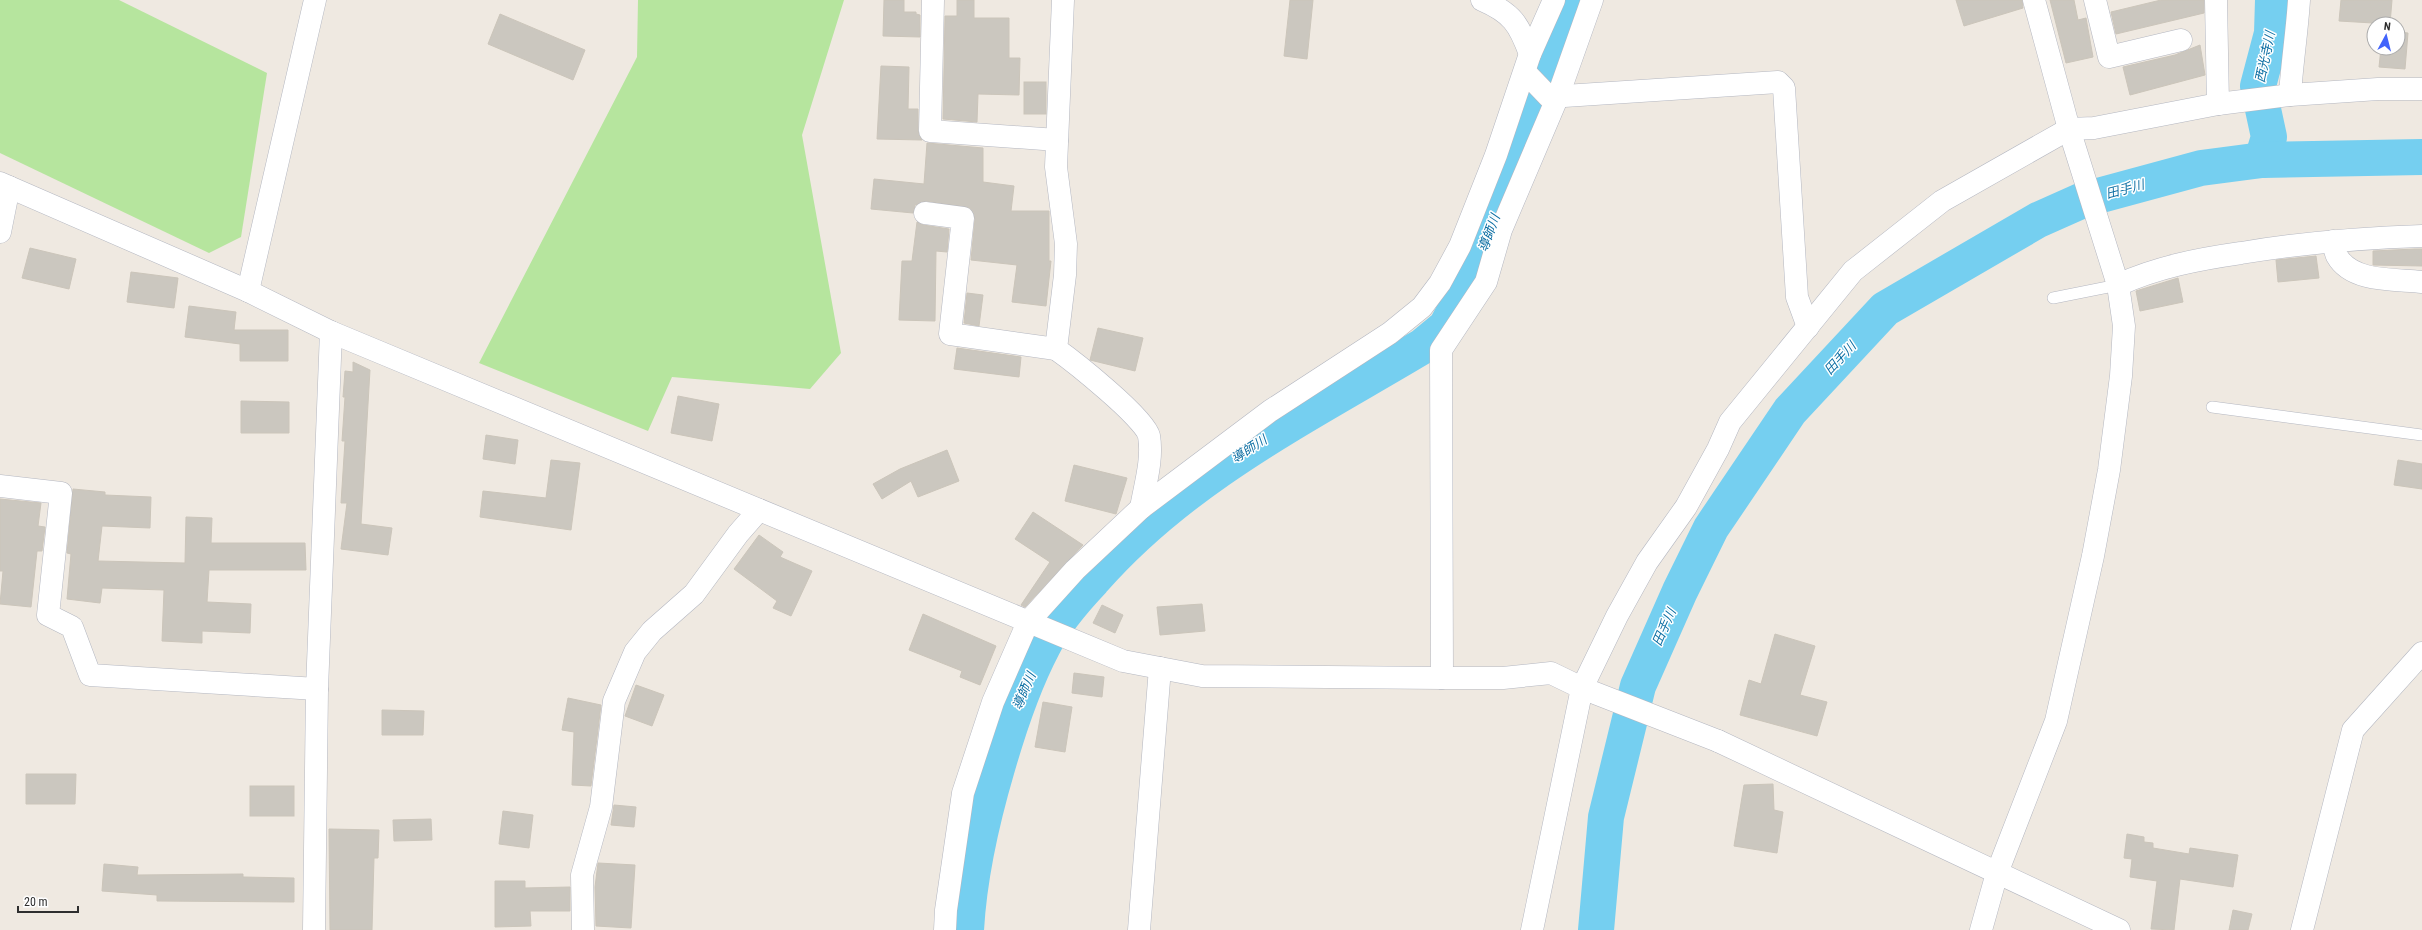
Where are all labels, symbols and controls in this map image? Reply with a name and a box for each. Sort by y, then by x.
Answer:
north arrow [2366,16,2406,56]
text: N [2383,20,2392,33]
water label: 西光寺川 [2252,28,2278,84]
water label: 田手川 [2104,176,2148,201]
water label: 導師川 [1475,210,1503,254]
water label: 田手川 [1821,337,1860,377]
water label: 導師川 [1229,431,1271,466]
water label: 田手川 [1649,604,1680,648]
water label: 導師川 [1009,668,1039,712]
scale bar [18,888,78,914]
text: 20 m [24,895,48,909]

